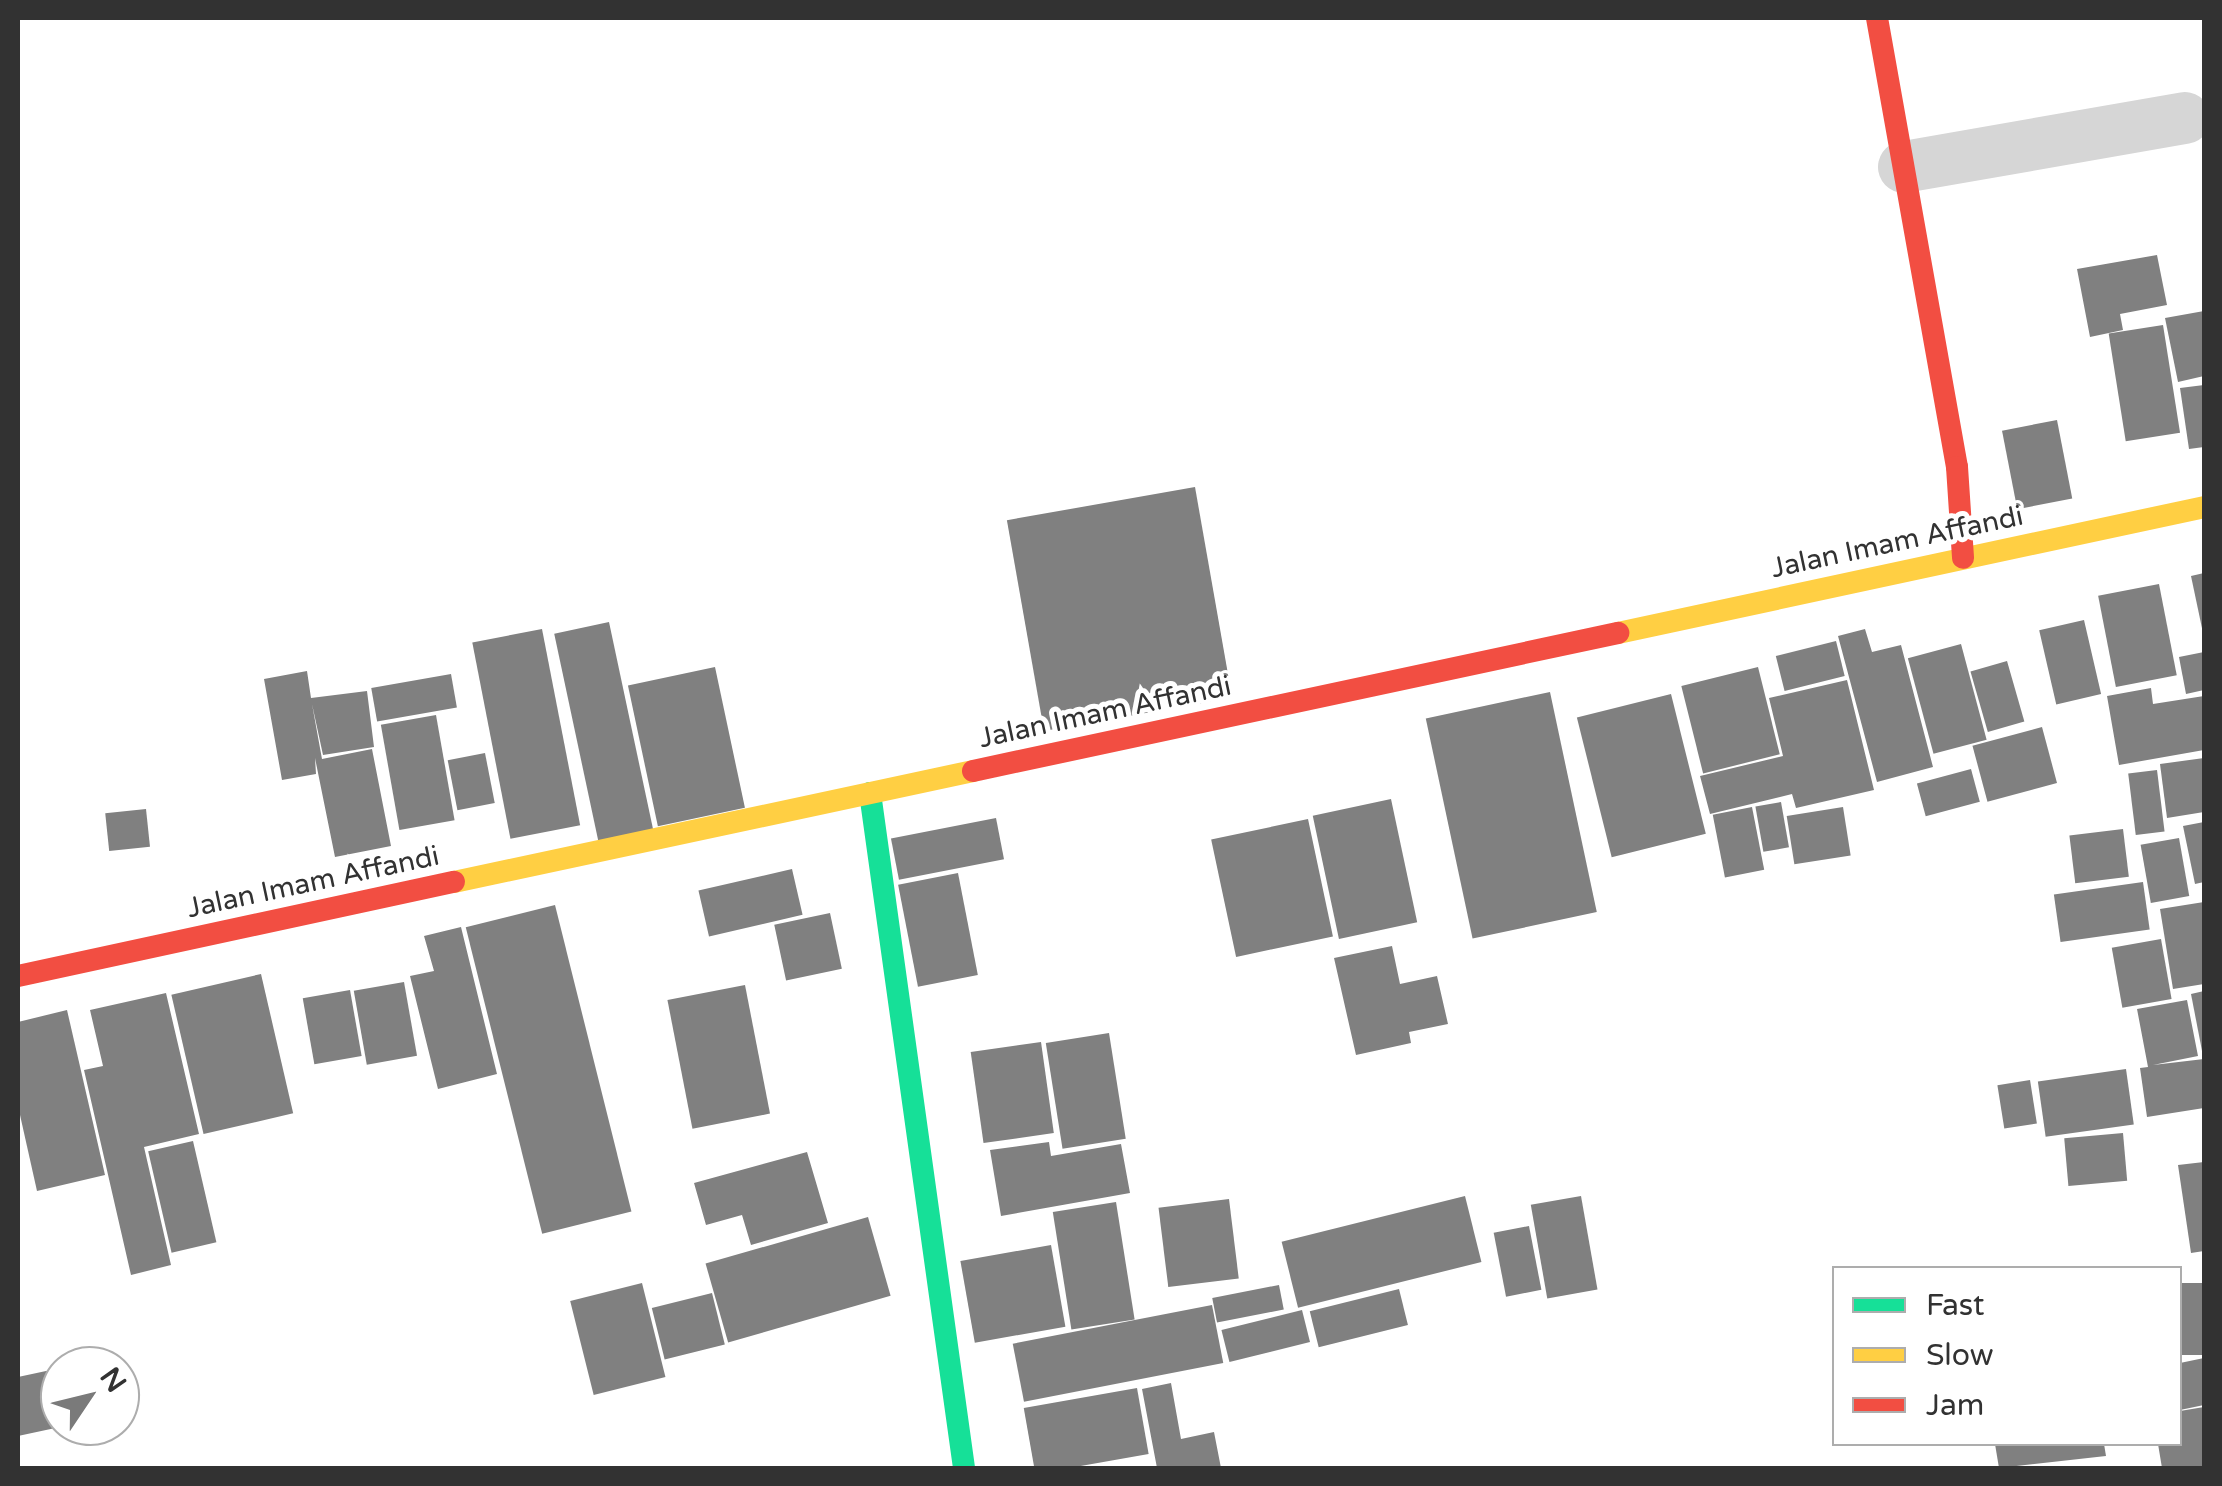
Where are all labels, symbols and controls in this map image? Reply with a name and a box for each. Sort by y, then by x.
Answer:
street label: Jalan Imam Affandi [1768,499,2026,585]
street label: Jalan Imam Affandi [976,669,1234,755]
street label: Jalan Imam Affandi [184,839,442,925]
legend [1832,1266,2182,1446]
text: Fast [1926,1287,1985,1324]
text: Slow [1926,1337,1994,1374]
north arrow [40,1346,140,1446]
text: N [93,1361,133,1399]
text: Jam [1926,1387,1984,1424]

